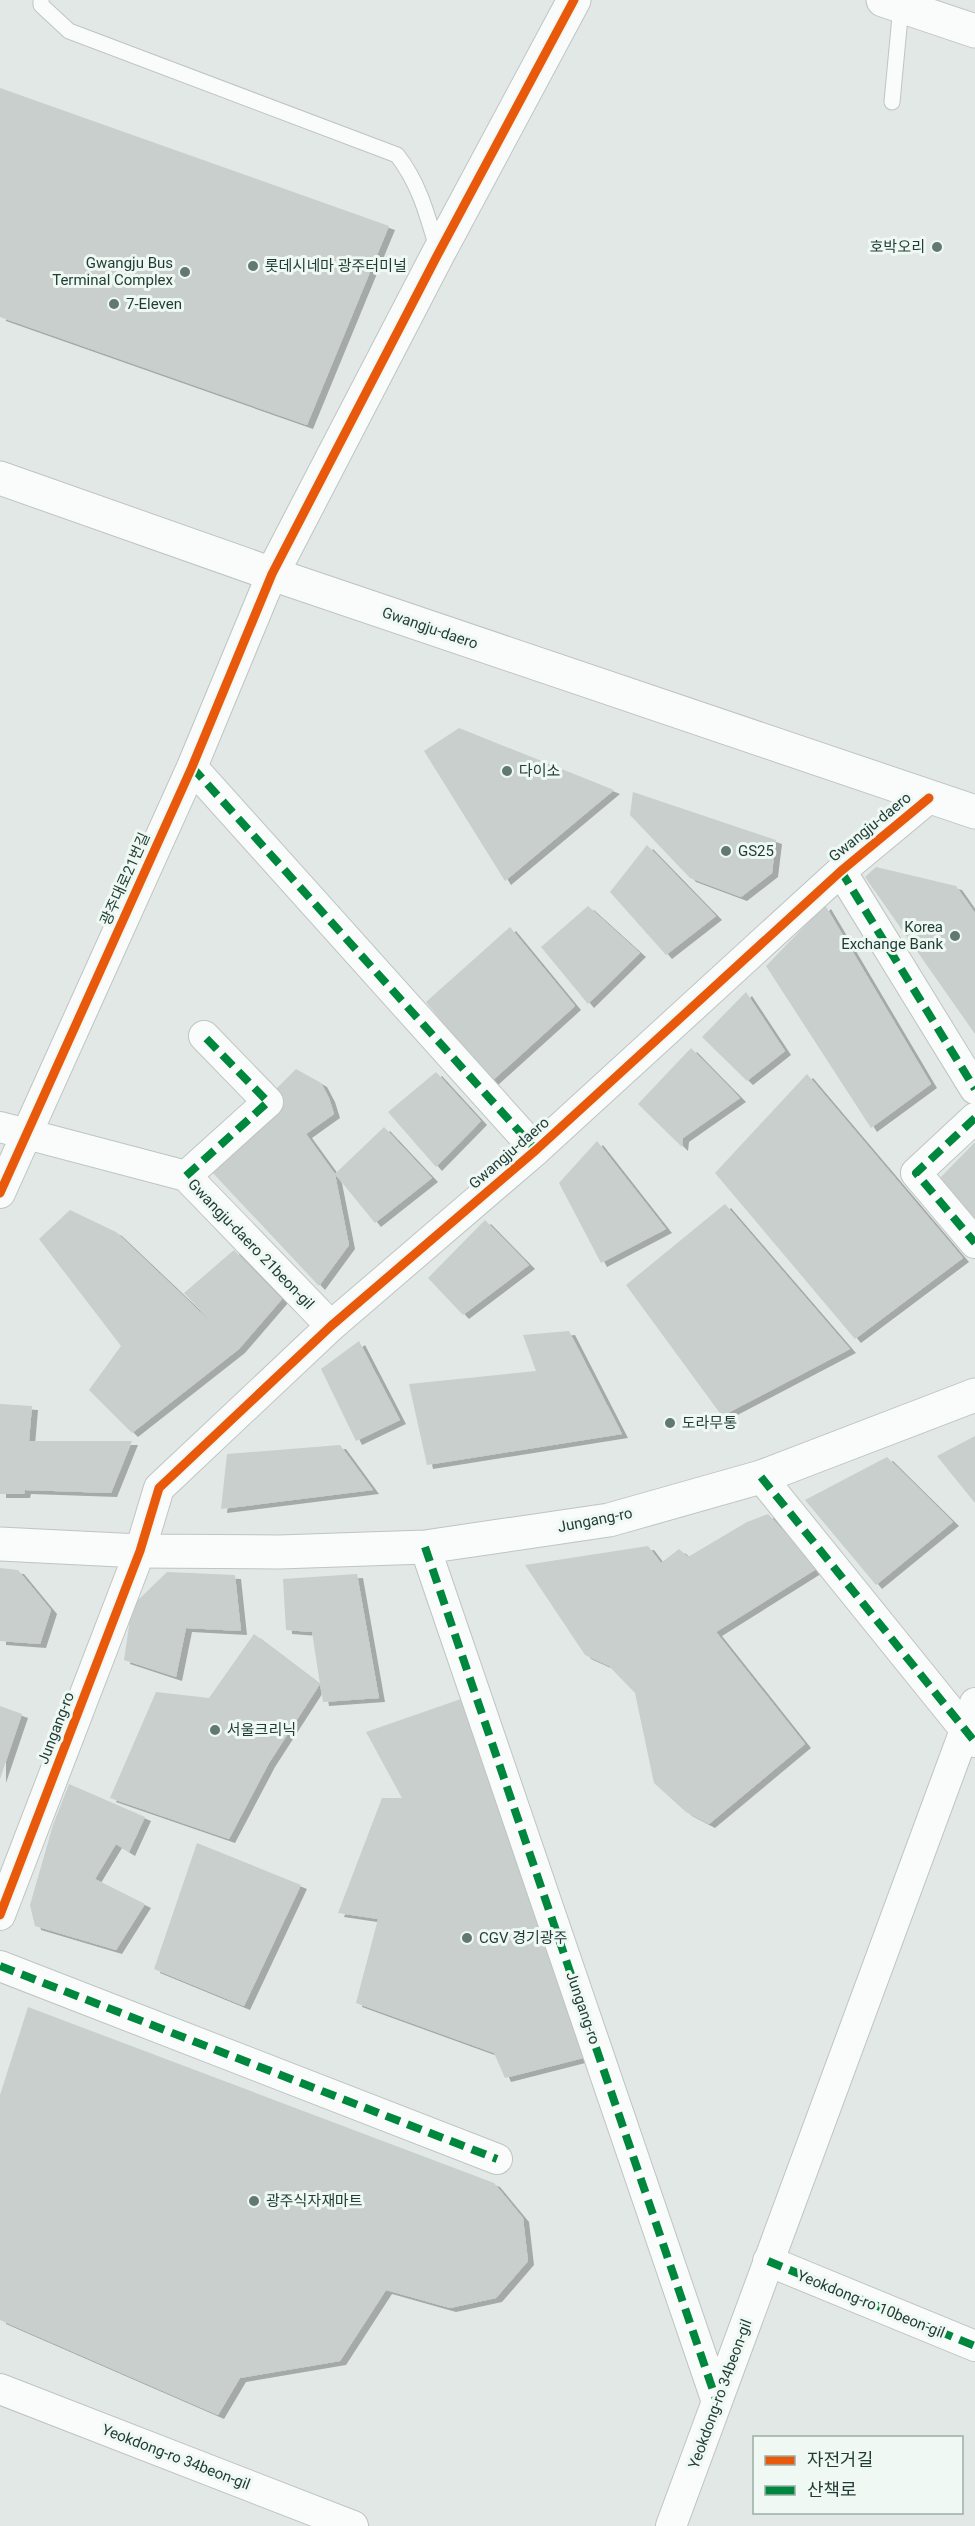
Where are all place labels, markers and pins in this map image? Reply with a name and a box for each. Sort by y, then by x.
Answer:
place label: 호박오리 [870,238,925,256]
marker: 호박오리 [930,240,944,254]
place label: Gwangju Bus Terminal Complex [52,254,174,289]
place label: 롯데시네마 광주터미널 [265,257,407,275]
marker: 롯데시네마 광주터미널 [246,259,260,273]
marker: Gwangju Bus Terminal Complex [178,265,192,279]
place label: 7-Eleven [126,295,182,313]
marker: 7-Eleven [107,297,121,311]
place label: 다이소 [519,762,561,780]
marker: 다이소 [500,764,514,778]
place label: GS25 [738,842,774,860]
marker: GS25 [719,844,733,858]
place label: Korea Exchange Bank [841,918,943,953]
marker: Korea Exchange Bank [948,929,962,943]
place label: 도라무통 [682,1414,737,1432]
marker: 도라무통 [663,1416,677,1430]
place label: 서울크리닉 [227,1721,296,1739]
marker: 서울크리닉 [208,1723,222,1737]
place label: CGV 경기광주 [479,1929,567,1947]
marker: CGV 경기광주 [460,1931,474,1945]
place label: 광주식자재마트 [266,2192,363,2210]
marker: 광주식자재마트 [247,2194,261,2208]

